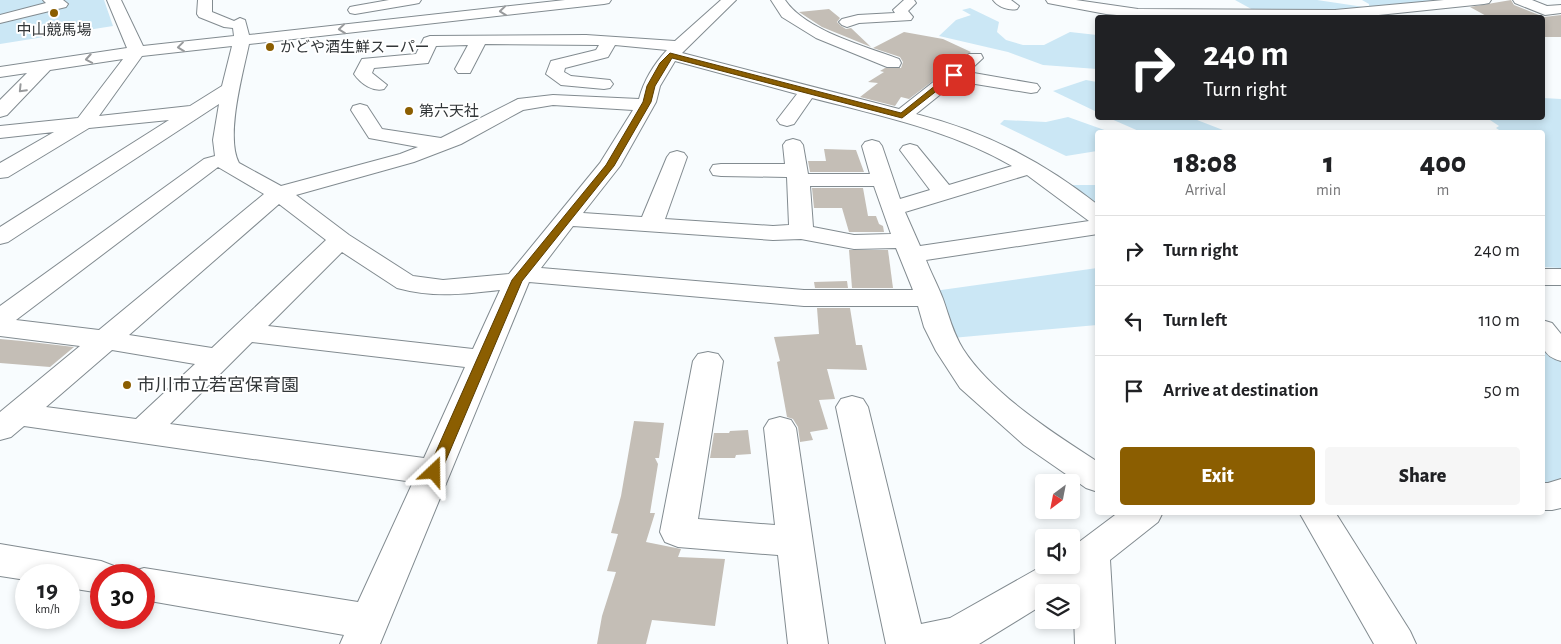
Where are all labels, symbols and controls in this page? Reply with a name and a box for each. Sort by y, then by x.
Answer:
one-way arrow [499,5,507,16]
marker: 中山競馬場 [48,7,60,19]
place label: 中山競馬場 [16,22,92,38]
one-way arrow [338,23,346,34]
icon: right [1120,35,1185,100]
text: 240 m [1203,37,1289,72]
place label: かどや酒生鮮スーパー [280,39,430,55]
one-way arrow [176,41,184,52]
marker: かどや酒生鮮スーパー [264,41,276,53]
one-way arrow [84,54,93,64]
pin [933,54,975,96]
icon: arrive [940,61,968,89]
text: Turn right [1203,78,1287,100]
one-way arrow [18,83,27,92]
place label: 第六天社 [419,103,479,119]
marker: 第六天社 [403,105,415,117]
text: 18:08 [1174,148,1237,178]
text: 1 [1323,148,1334,178]
text: 400 [1420,148,1466,178]
text: Arrival [1185,182,1226,198]
text: min [1316,182,1341,198]
text: m [1437,182,1449,198]
icon: right [1120,237,1148,265]
text: Turn right [1163,241,1238,260]
text: 240 m [1474,241,1520,260]
icon: left [1120,307,1148,335]
text: Turn left [1163,311,1227,330]
text: 110 m [1479,311,1520,330]
place label: 市川市立若宮保育園 [137,376,299,395]
icon: arrive [1120,377,1148,405]
marker: 市川市立若宮保育園 [121,379,133,391]
text: Arrive at destination [1163,381,1319,400]
text: 50 m [1484,381,1520,400]
position arrow [407,445,459,497]
button: Exit [1120,447,1315,505]
button: Share [1325,447,1520,505]
north arrow [1035,474,1080,519]
map controls [1035,474,1080,629]
button: sound [1035,529,1080,574]
speed limit sign: 30 [90,564,155,629]
text: 19 [37,578,58,603]
button: layers [1035,584,1080,629]
text: km/h [35,603,60,615]

